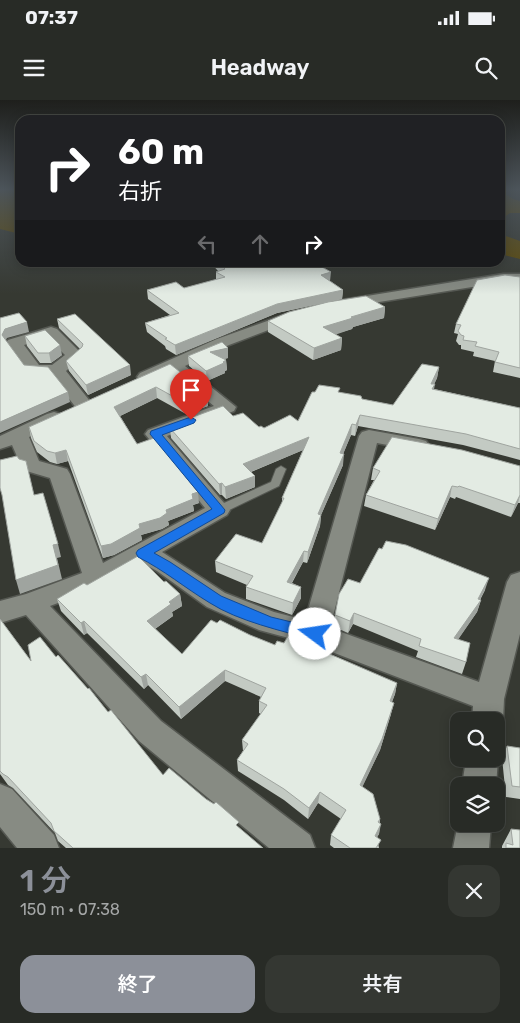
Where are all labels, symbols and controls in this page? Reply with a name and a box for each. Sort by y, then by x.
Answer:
text: 07:37 [25,6,78,29]
icon: menu [20,54,48,82]
text: Headway [211,54,309,81]
icon: search [472,54,500,82]
text: 60 m [118,131,204,173]
icon: right [35,135,100,200]
text: 右折 [118,178,162,205]
icon: left [193,230,221,258]
icon: ahead [246,230,274,258]
icon: right [299,230,327,258]
pin [170,369,212,420]
icon: arrive [177,376,205,404]
position arrow [288,607,340,659]
map controls [450,712,505,832]
button: search [450,712,505,767]
button: layers [450,777,505,832]
text: 1 分 [20,863,71,899]
button: close [448,865,500,917]
text: 150 m · 07:38 [20,900,120,919]
button: 終了 [20,955,255,1013]
button: 共有 [265,955,500,1013]

